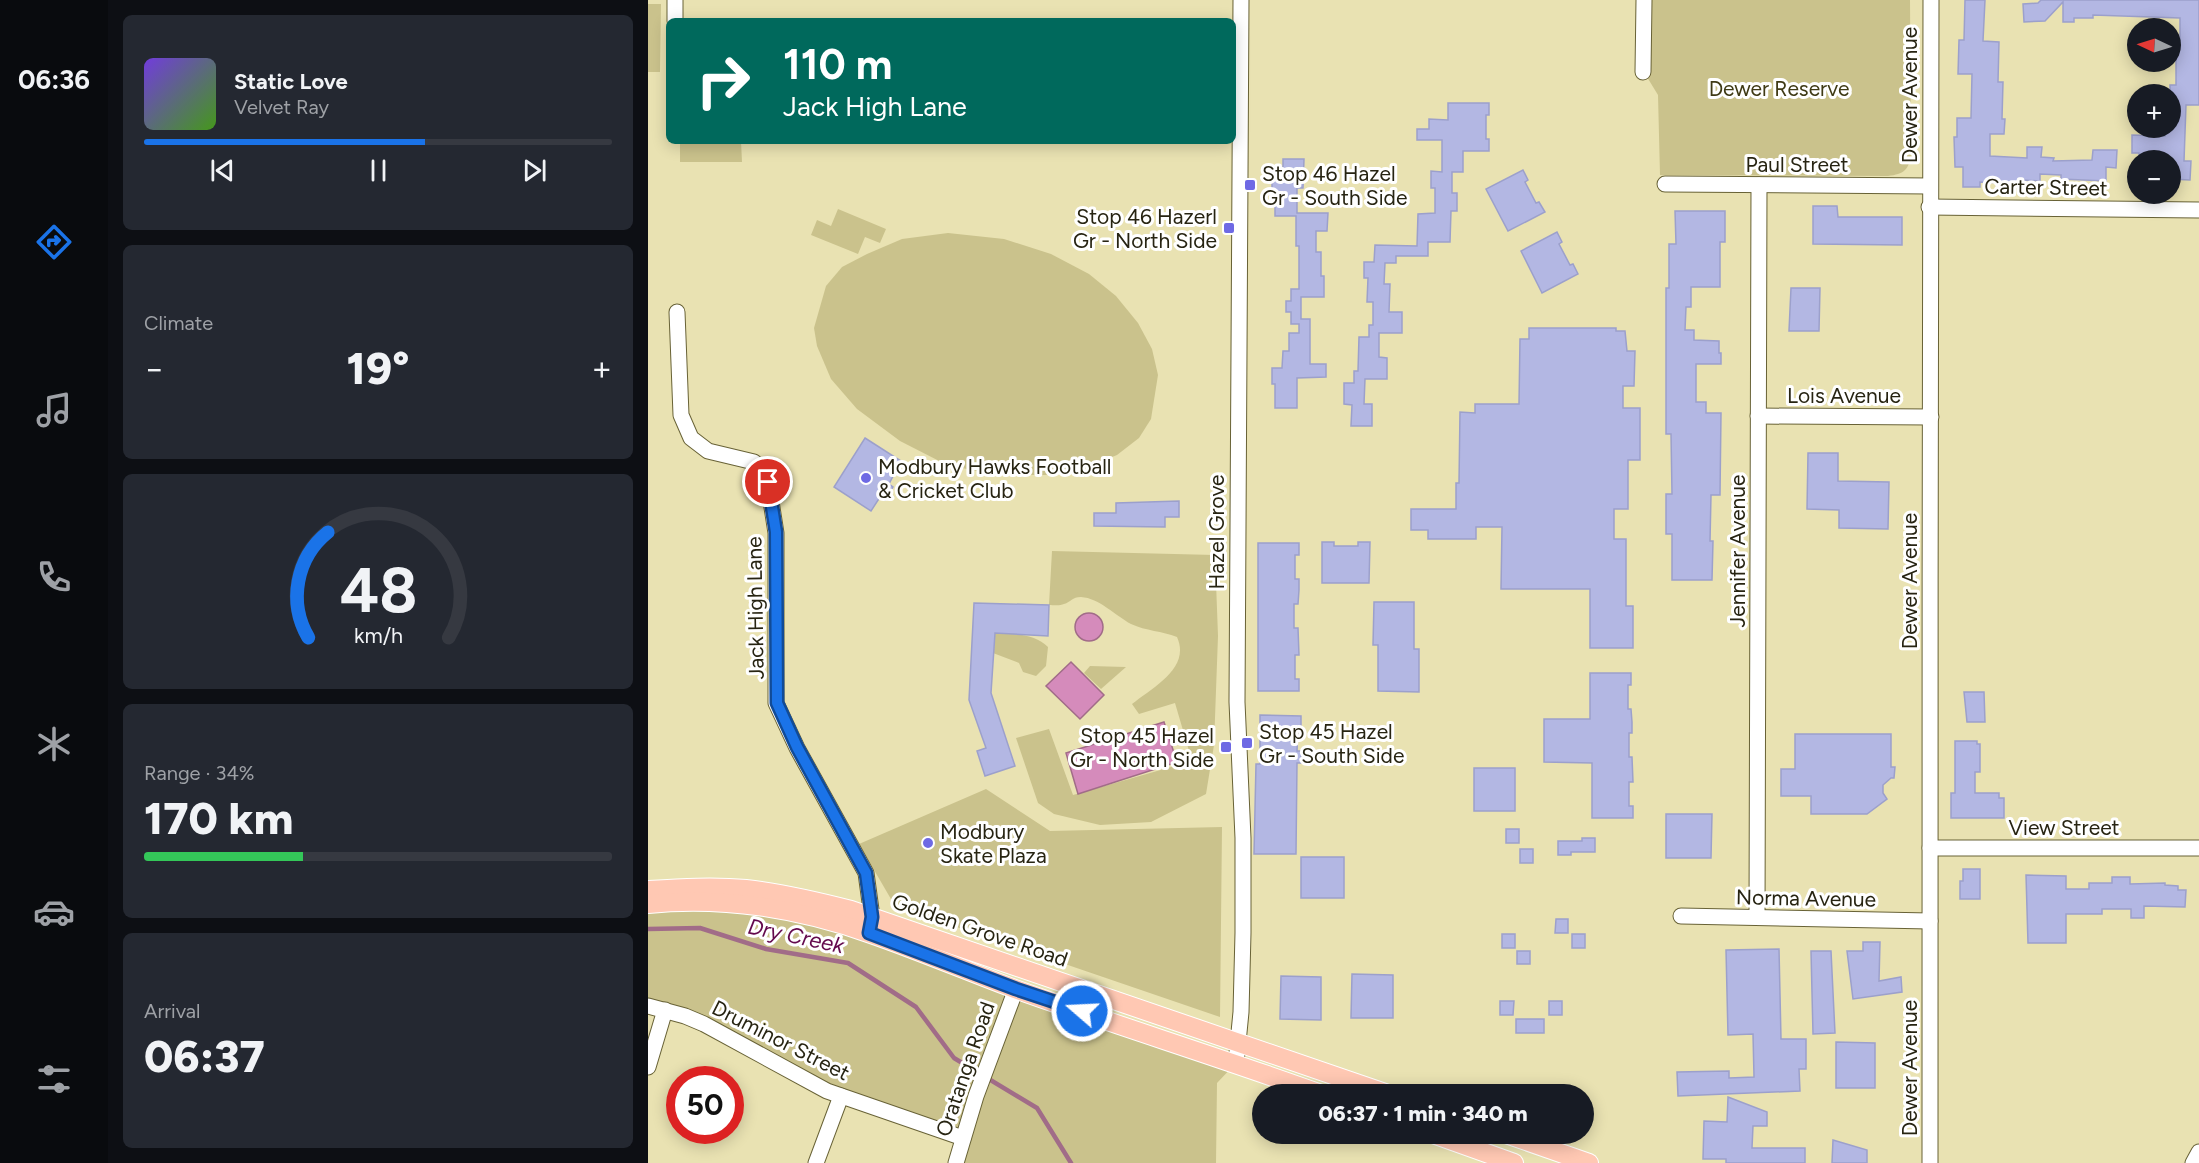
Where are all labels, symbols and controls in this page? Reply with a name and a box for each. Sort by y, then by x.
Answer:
north arrow [2127,18,2181,72]
map controls [2127,18,2181,204]
street label: Dewer Avenue [1897,27,1922,163]
text: 110 m [783,39,892,90]
icon: right [684,42,762,120]
text: 06:36 [18,63,90,96]
text: Static Love [234,68,348,95]
park label: Dewer Reserve [1709,76,1849,101]
button: + [2127,84,2181,138]
text: Jack High Lane [783,90,967,123]
text: Velvet Ray [234,95,329,119]
button: − [2127,150,2181,204]
street label: Paul Street [1746,152,1849,177]
icon: previous [206,154,239,187]
icon: pause [362,154,395,187]
icon: next [518,154,551,187]
place label: Stop 46 Hazel Gr - South Side [1262,161,1407,210]
street label: Carter Street [1984,173,2108,201]
marker: Stop 46 Hazel Gr - South Side [1243,178,1257,192]
place label: Stop 46 Hazerl Gr - North Side [1073,204,1217,253]
icon: directions [33,221,75,263]
marker: Stop 46 Hazerl Gr - North Side [1222,221,1236,235]
text: Climate [144,311,213,335]
text: 19° [347,341,409,395]
text: − [144,349,165,388]
text: + [591,349,612,388]
street label: Lois Avenue [1787,383,1901,408]
icon: music [33,389,75,431]
place label: Modbury Hawks Football & Cricket Club [878,454,1111,503]
pin [742,456,793,507]
icon: arrive [751,465,784,498]
marker: Modbury Hawks Football & Cricket Club [859,471,873,485]
street label: Hazel Grove [1204,474,1229,590]
street label: Jennifer Avenue [1725,474,1750,628]
street label: Dewer Avenue [1897,513,1922,649]
street label: Jack High Lane [741,536,769,680]
text: 48 [339,554,417,629]
icon: phone [33,556,75,598]
text: km/h [354,624,402,649]
place label: Stop 45 Hazel Gr - South Side [1259,719,1404,768]
icon: climate [33,723,75,765]
place label: Stop 45 Hazel Gr - North Side [1070,723,1214,772]
marker: Stop 45 Hazel Gr - South Side [1240,736,1254,750]
marker: Stop 45 Hazel Gr - North Side [1219,740,1233,754]
text: Range · 34% [144,761,255,785]
text: 170 km [144,791,293,845]
street label: View Street [2008,815,2120,840]
place label: Modbury Skate Plaza [940,819,1047,868]
marker: Modbury Skate Plaza [921,836,935,850]
street label: Norma Avenue [1736,884,1876,912]
street label: Golden Grove Road [889,888,1071,972]
icon: car [33,891,75,933]
water label: Dry Creek [745,913,848,960]
position arrow [1050,979,1114,1043]
street label: Druminor Street [708,995,854,1085]
street label: Oratanga Road [930,998,1000,1140]
text: Arrival [144,999,200,1023]
street label: Dewer Avenue [1897,1000,1922,1136]
text: 06:37 [144,1029,265,1083]
icon: filters [33,1058,75,1100]
speed limit sign: 50 [666,1066,744,1144]
text: 06:37 · 1 min · 340 m [1318,1100,1528,1127]

